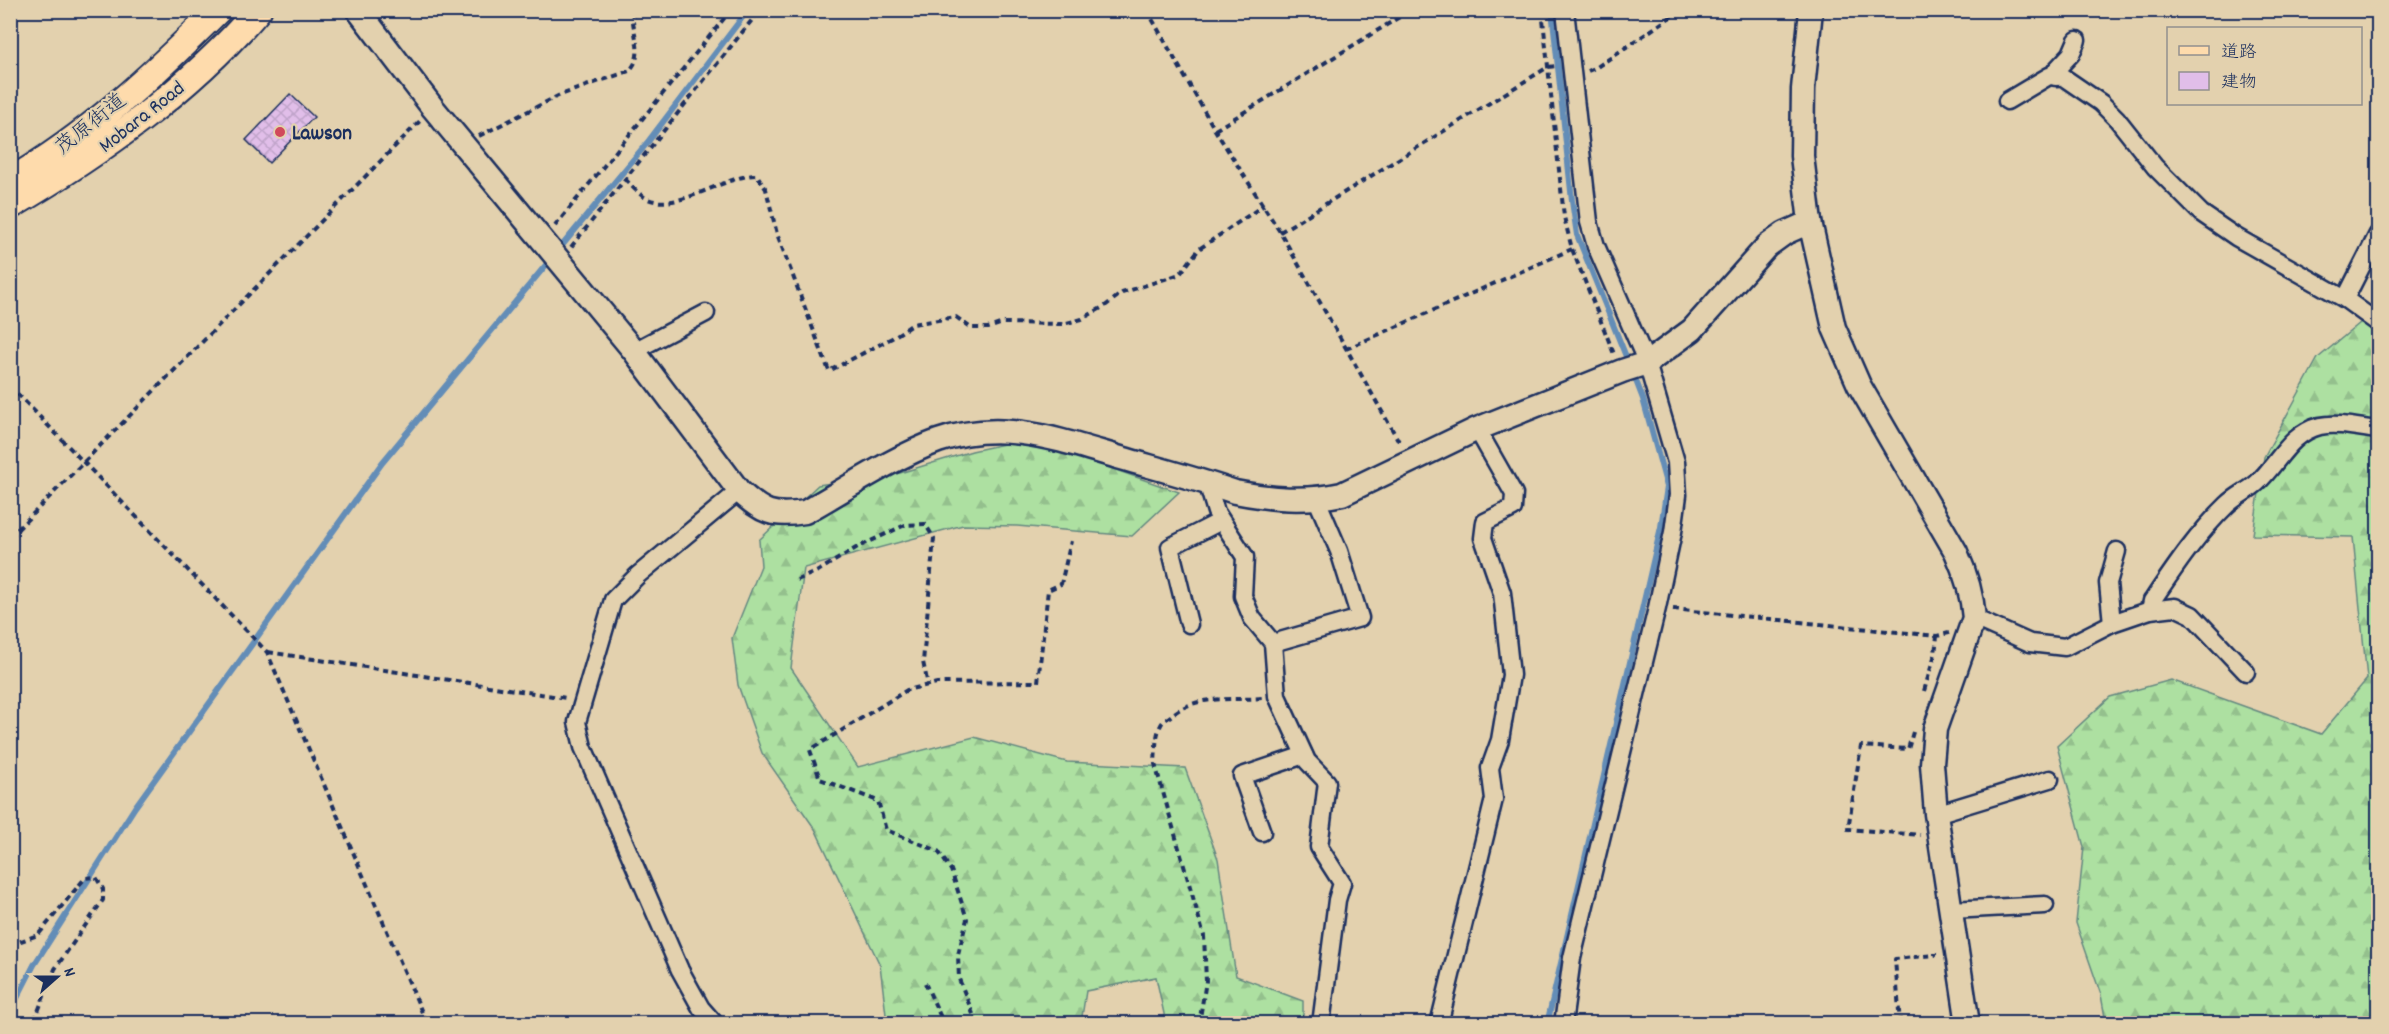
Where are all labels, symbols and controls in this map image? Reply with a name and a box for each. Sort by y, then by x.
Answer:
legend [2167,27,2362,105]
text: 道路 [2221,41,2257,66]
text: 建物 [2221,71,2257,96]
street label: Mobara Road [93,75,192,162]
street label: 茂原街道 [50,87,134,163]
place label: Lawson [292,120,352,150]
marker: Lawson [273,125,287,139]
north arrow [27,947,87,1007]
text: N [57,965,81,980]

